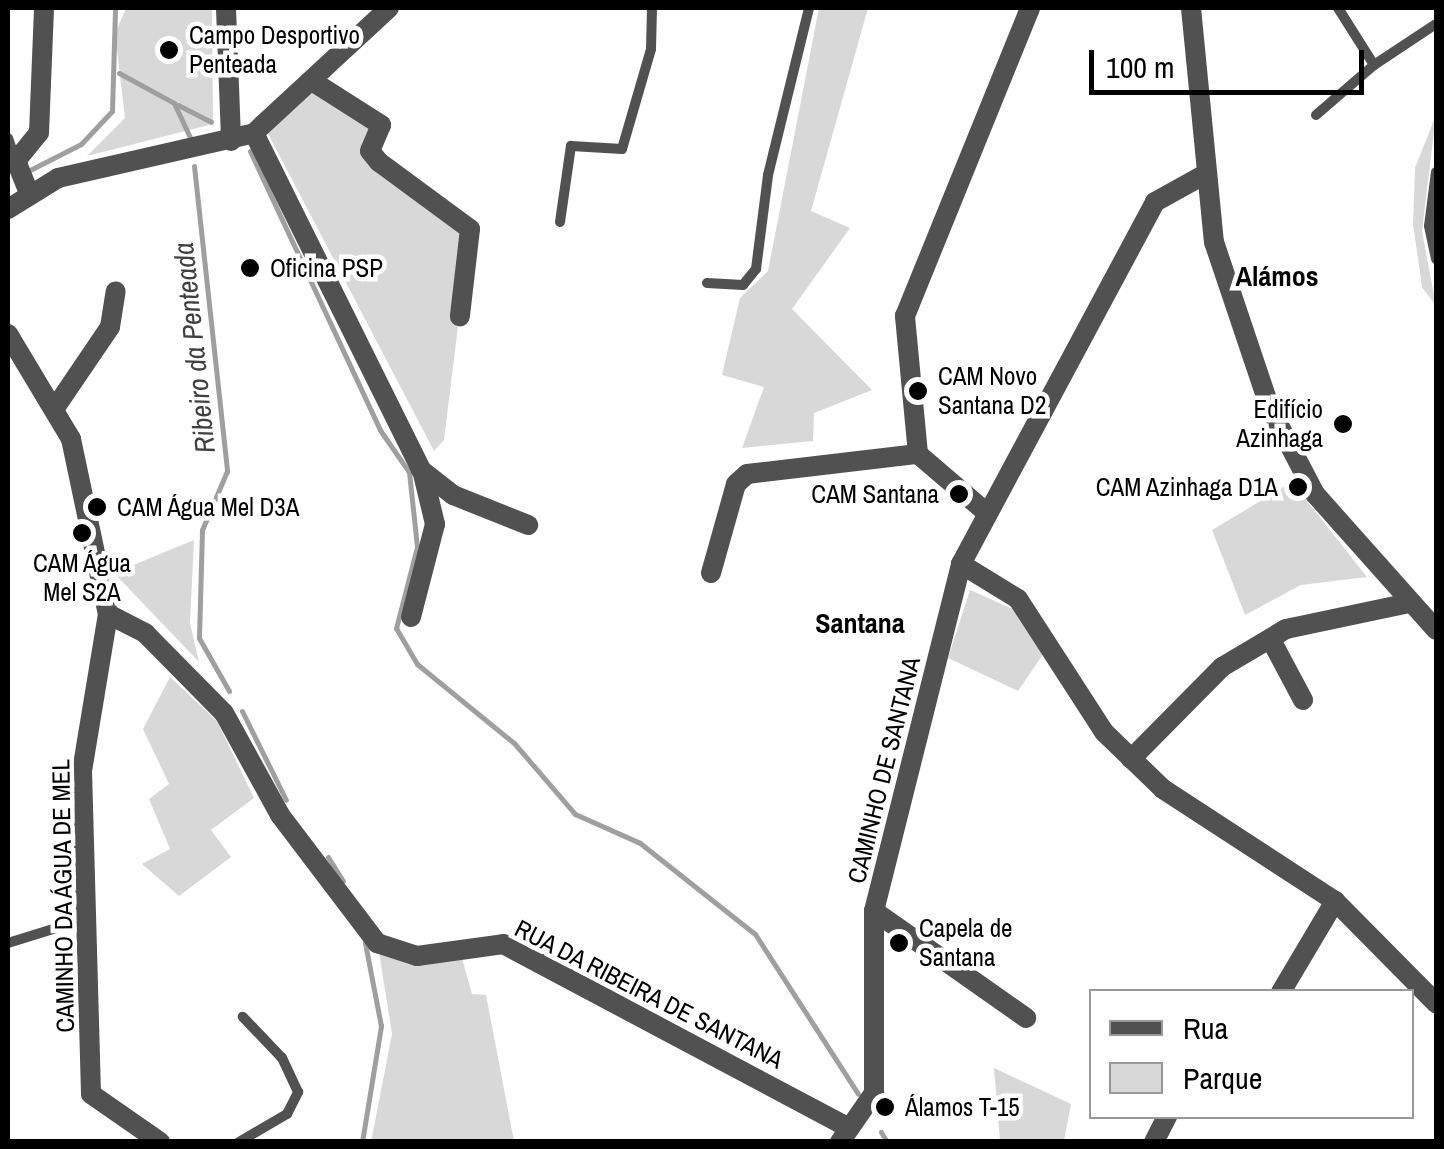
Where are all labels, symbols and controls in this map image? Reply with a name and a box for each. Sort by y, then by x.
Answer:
place label: Campo Desportivo Penteada [189,21,360,80]
scale bar [1094,30,1369,92]
marker: Campo Desportivo Penteada [158,39,180,61]
text: 100 m [1106,47,1174,87]
water label: Ribeiro da Penteada [166,241,222,455]
place label: Oficina PSP [270,253,383,283]
marker: Oficina PSP [239,257,261,279]
district label: Alámos [1236,259,1318,293]
place label: CAM Novo Santana D2 [938,362,1046,421]
marker: CAM Novo Santana D2 [907,380,929,402]
place label: Edifício Azinhaga [1236,395,1323,454]
marker: Edifício Azinhaga [1332,413,1354,435]
place label: CAM Azinhaga D1A [1095,472,1278,502]
marker: CAM Azinhaga D1A [1287,476,1309,498]
place label: CAM Santana [811,479,939,509]
marker: CAM Santana [948,483,970,505]
place label: CAM Água Mel D3A [117,492,300,522]
marker: CAM Água Mel D3A [86,496,108,518]
marker: CAM Água Mel S2A [71,522,93,544]
place label: CAM Água Mel S2A [32,549,132,608]
district label: Santana [815,606,905,640]
street label: CAMINHO DE SANTANA [841,654,927,886]
street label: CAMINHO DA ÁGUA DE MEL [46,757,80,1035]
street label: RUA DA RIBEIRA DE SANTANA [508,912,790,1076]
place label: Capela de Santana [919,914,1012,973]
marker: Capela de Santana [888,932,910,954]
legend [1089,989,1414,1119]
text: Rua [1183,1008,1228,1048]
text: Parque [1183,1058,1262,1098]
place label: Álamos T-15 [905,1092,1020,1122]
marker: Álamos T-15 [874,1096,896,1118]

